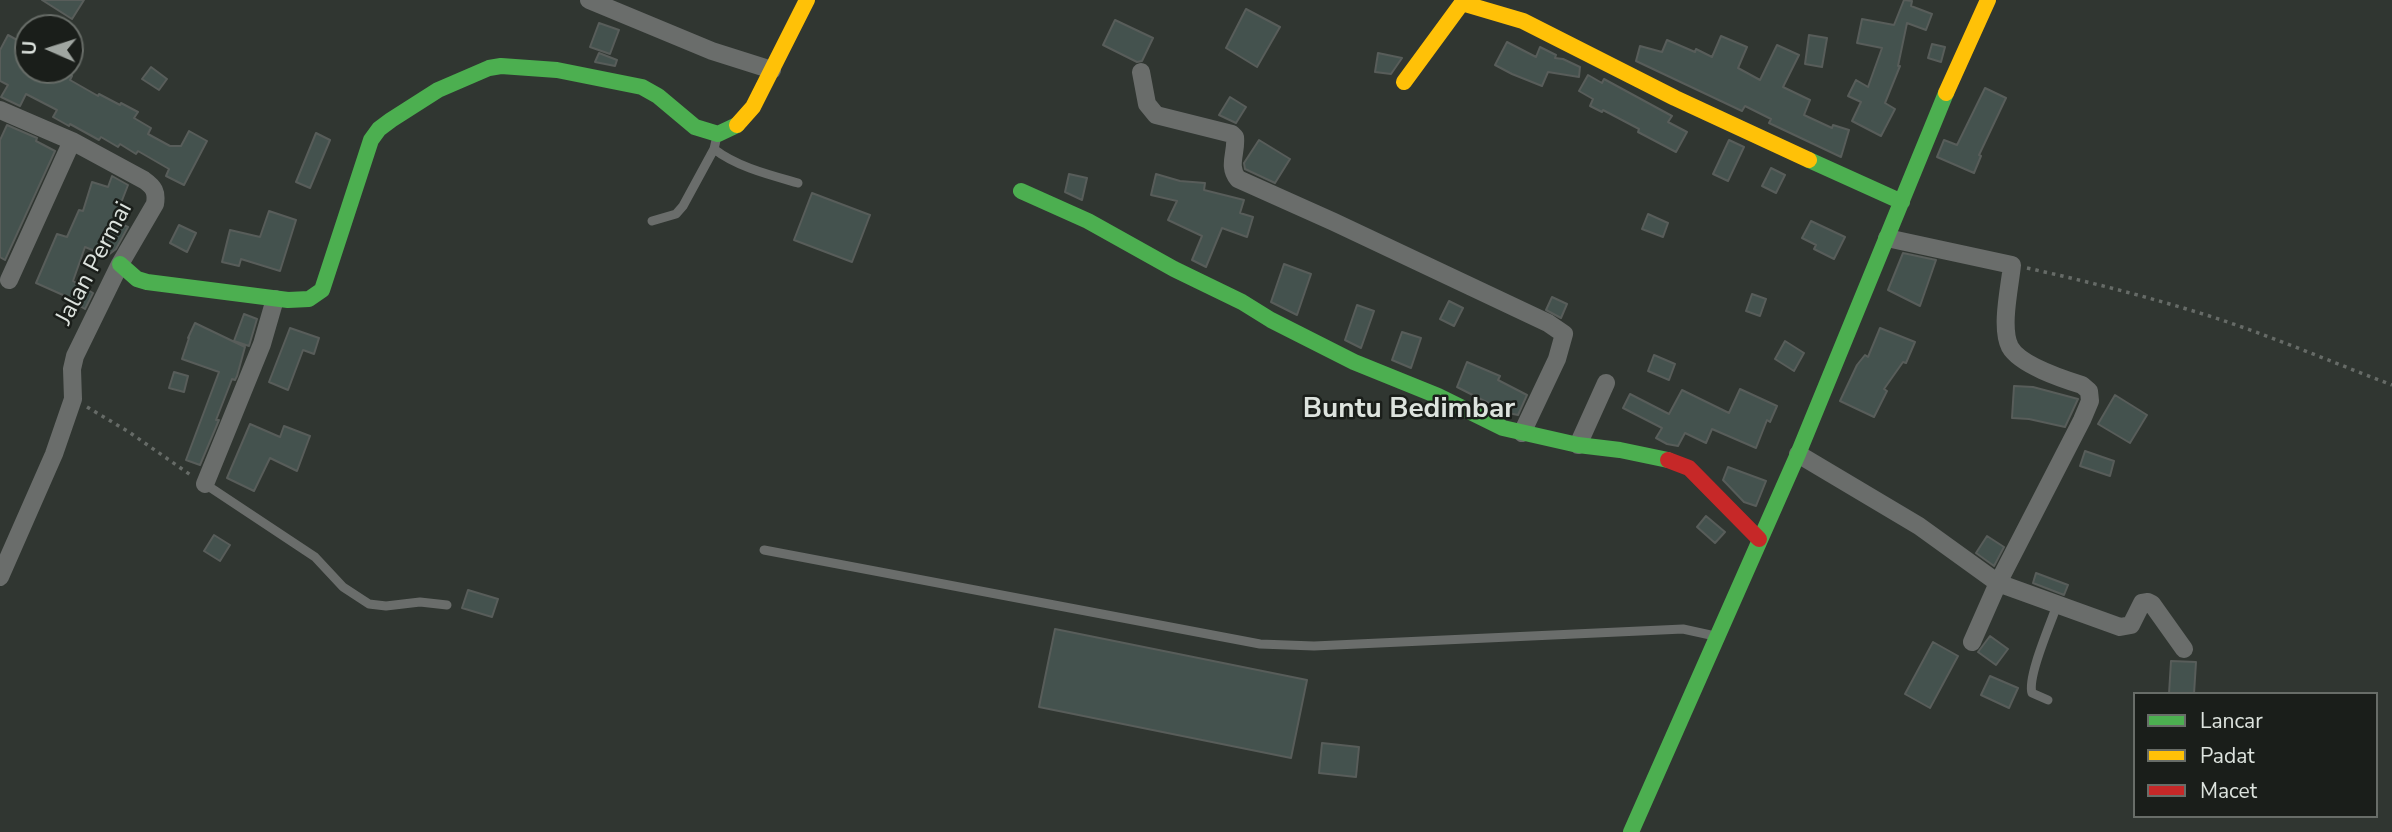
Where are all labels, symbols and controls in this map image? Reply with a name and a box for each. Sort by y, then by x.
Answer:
north arrow [14,14,84,84]
text: U [17,40,43,56]
street label: Jalan Permai [51,198,139,330]
district label: Buntu Bedimbar [1303,393,1515,427]
legend [2133,692,2378,818]
text: Lancar [2200,707,2263,735]
text: Padat [2200,742,2255,770]
text: Macet [2200,777,2257,805]

